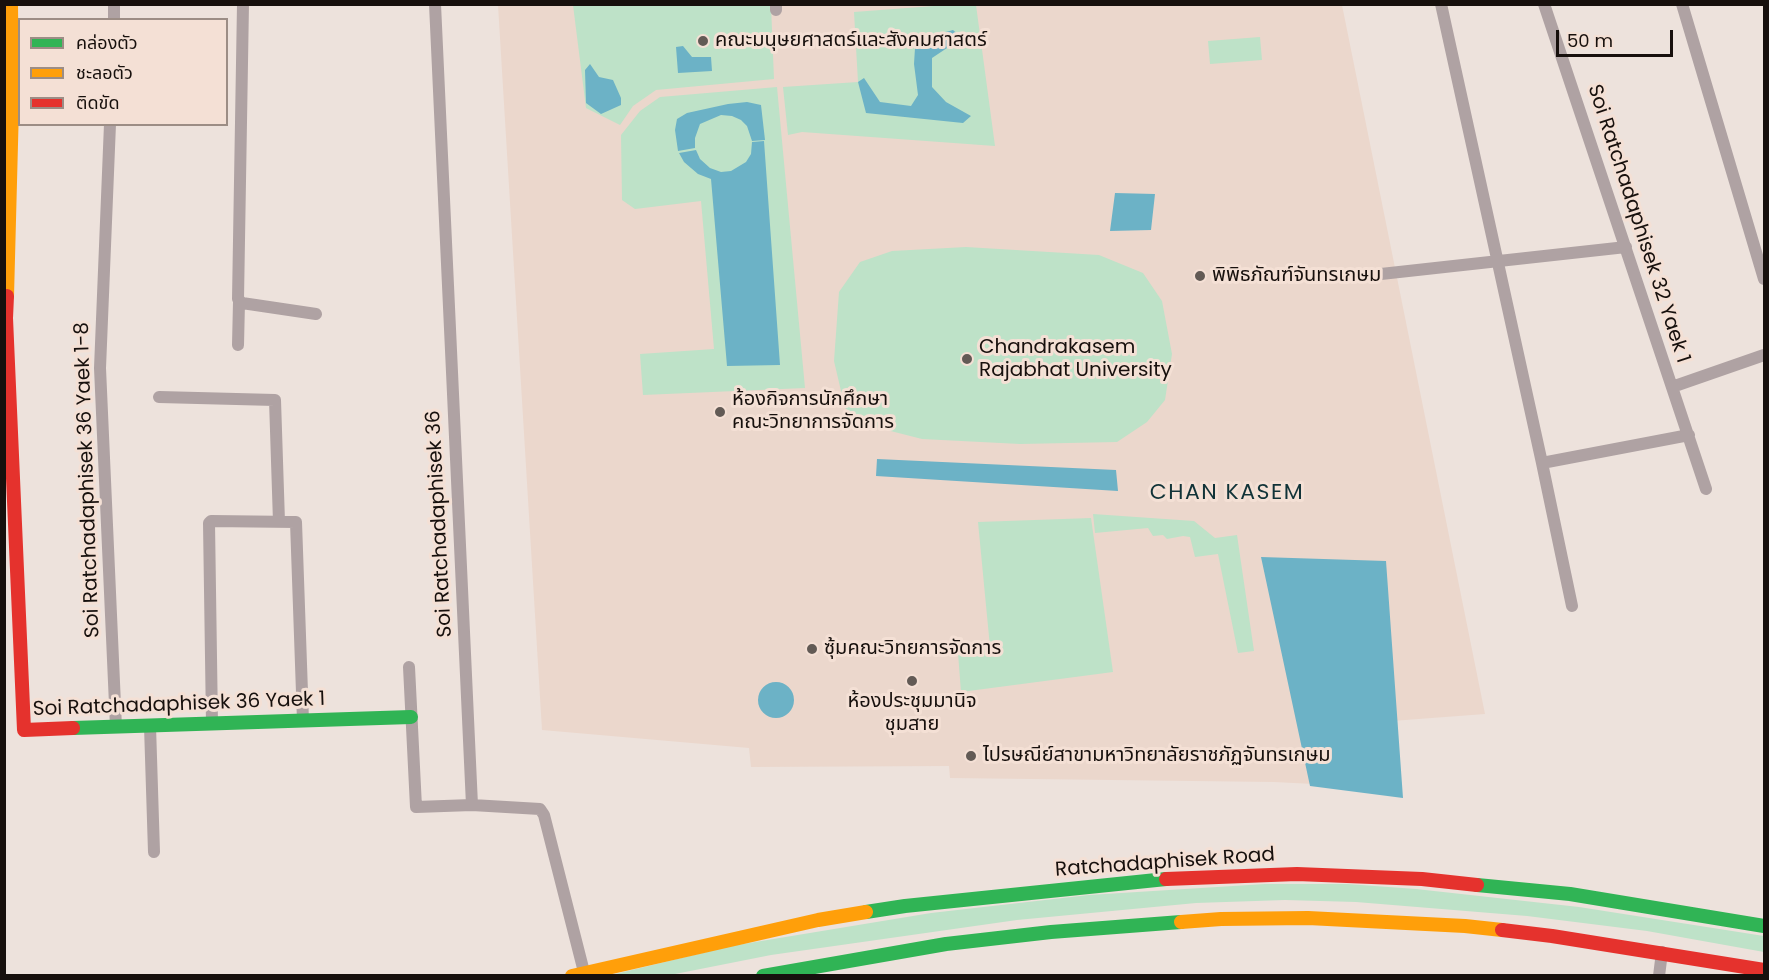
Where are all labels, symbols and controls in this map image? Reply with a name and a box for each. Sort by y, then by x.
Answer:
legend [18,18,228,126]
scale bar [1559,18,1676,56]
text: 50 m [1567,28,1613,53]
place label: คณะมนุษยศาสตร์และสังคมศาสตร์ [715,29,987,53]
text: คล่องตัว [76,30,138,55]
marker: คณะมนุษยศาสตร์และสังคมศาสตร์ [696,34,710,48]
text: ชะลอตัว [76,60,133,85]
street label: Soi Ratchadaphisek 32 Yaek 1 [1582,82,1694,366]
text: ติดขัด [76,90,119,115]
place label: พิพิธภัณฑ์จันทรเกษม [1212,264,1381,288]
marker: พิพิธภัณฑ์จันทรเกษม [1193,269,1207,283]
street label: Soi Ratchadaphisek 36 Yaek 1-8 [70,322,106,638]
place label: Chandrakasem Rajabhat University [979,336,1172,383]
marker: Chandrakasem Rajabhat University [960,352,974,366]
place label: ห้องกิจการนักศึกษา คณะวิทยาการจัดการ [732,388,894,435]
marker: ห้องกิจการนักศึกษา คณะวิทยาการจัดการ [713,405,727,419]
street label: Soi Ratchadaphisek 36 [422,410,458,638]
district label: CHAN KASEM [1150,480,1304,506]
place label: ซุ้มคณะวิทยการจัดการ [824,637,1001,661]
marker: ซุ้มคณะวิทยการจัดการ [805,642,819,656]
marker: ห้องประชุมมานิจ ชุมสาย [905,674,919,688]
street label: Soi Ratchadaphisek 36 Yaek 1 [32,688,326,722]
place label: ห้องประชุมมานิจ ชุมสาย [847,690,977,737]
place label: ไปรษณีย์สาขามหาวิทยาลัยราชภัฏจันทรเกษม [983,744,1330,768]
marker: ไปรษณีย์สาขามหาวิทยาลัยราชภัฏจันทรเกษม [964,749,978,763]
street label: Ratchadaphisek Road [1054,843,1276,883]

